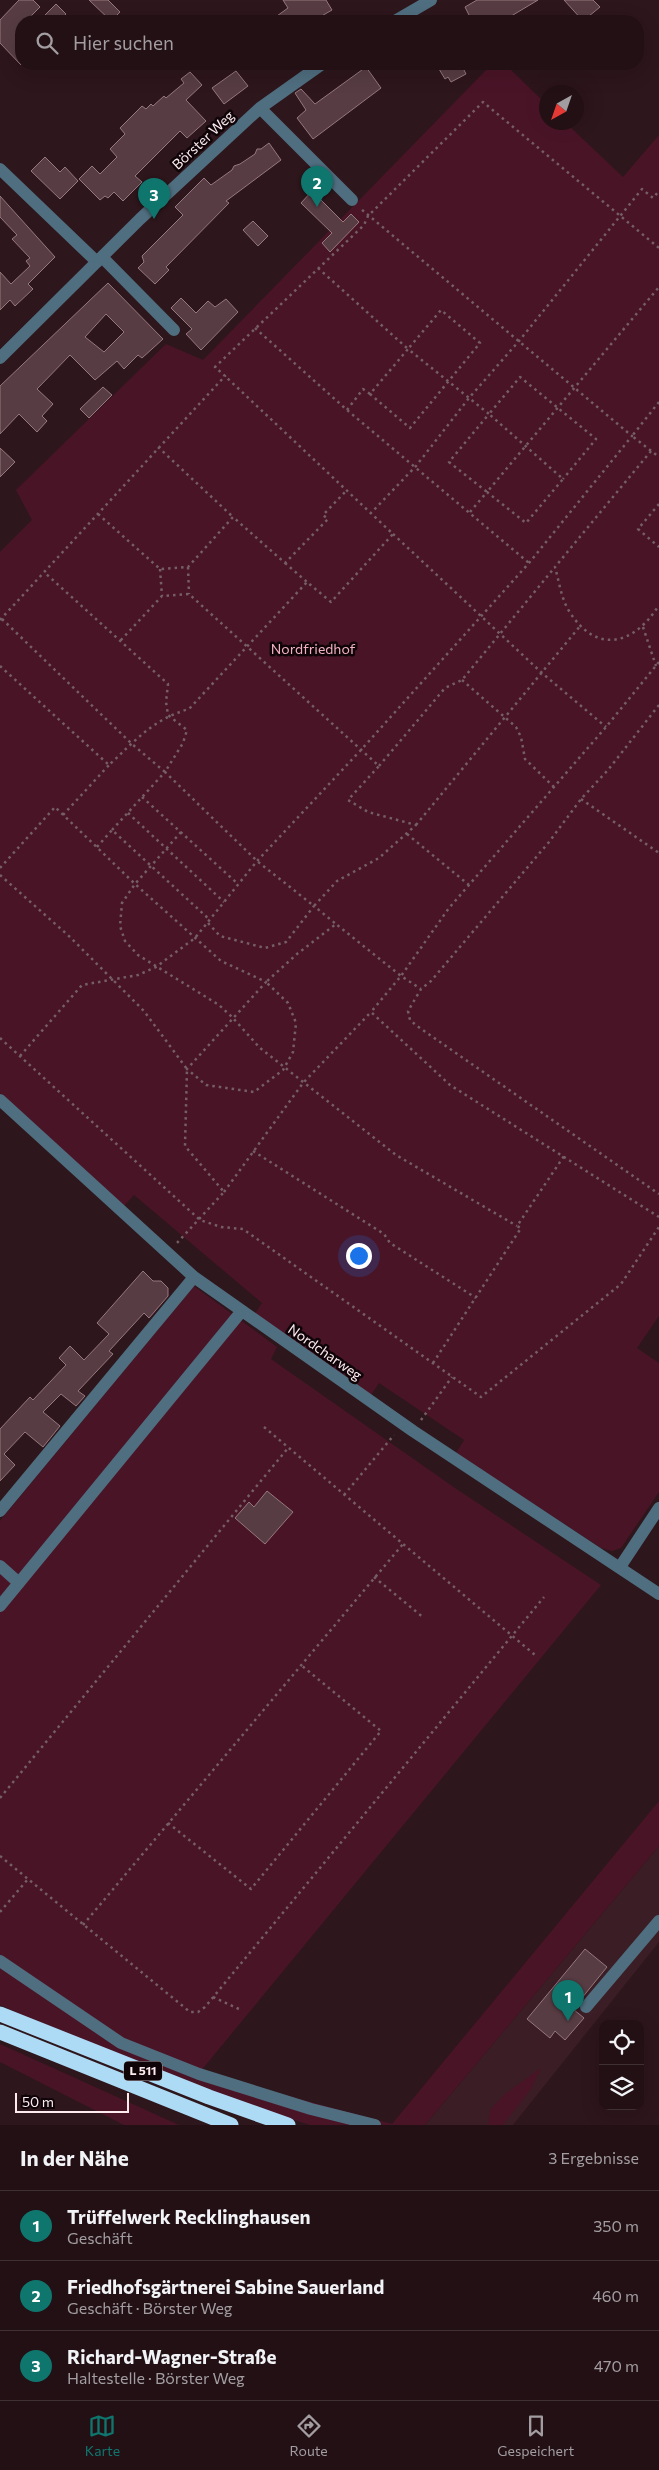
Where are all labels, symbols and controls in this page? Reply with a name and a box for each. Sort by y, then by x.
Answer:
search box [15,15,644,70]
icon: search [33,29,61,57]
text: Hier suchen [73,31,174,54]
north arrow [539,85,584,130]
street label: Börster Weg [168,106,238,173]
pin: 2 [301,166,333,207]
pin: 3 [138,178,170,219]
park label: Nordfriedhof [271,640,356,657]
your location [346,1243,372,1269]
street label: Nordcharweg [285,1320,366,1383]
pin: 1 [552,1980,584,2021]
map controls [599,2020,644,2110]
button: locate [599,2020,644,2065]
road number: L 511 [124,2062,162,2080]
button: layers [599,2065,644,2110]
scale bar [15,2090,129,2113]
text: 50 m [22,2093,54,2110]
text: In der Nähe [20,2145,129,2170]
text: 3 Ergebnisse [548,2148,639,2167]
text: Trüffelwerk Recklinghausen [67,2205,311,2228]
text: 1 [32,2216,40,2235]
text: 350 m [593,2216,639,2235]
text: Geschäft [67,2228,133,2247]
text: Friedhofsgärtnerei Sabine Sauerland [67,2275,384,2298]
text: 2 [31,2286,41,2305]
text: 460 m [592,2286,639,2305]
text: Geschäft · Börster Weg [67,2298,233,2317]
text: Richard-Wagner-Straße [67,2345,276,2368]
text: 3 [31,2356,41,2375]
text: 470 m [594,2356,639,2375]
text: Haltestelle · Börster Weg [67,2368,245,2387]
tab: Karte [85,2412,120,2459]
tab: Route [290,2412,328,2459]
tab: Gespeichert [497,2412,574,2459]

